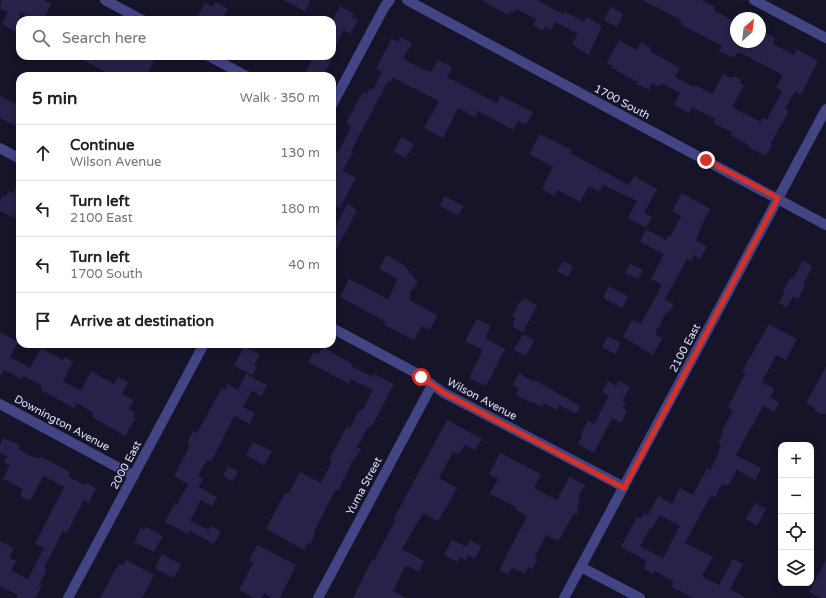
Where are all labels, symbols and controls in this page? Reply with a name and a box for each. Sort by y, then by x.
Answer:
north arrow [730,12,766,48]
search box [16,16,336,60]
icon: search [30,27,52,49]
text: Search here [62,29,146,47]
street label: 1700 South [592,82,652,122]
text: 5 min [32,88,77,109]
text: Walk · 350 m [240,90,320,106]
text: Continue [70,136,134,154]
icon: ahead [32,142,54,164]
text: 130 m [280,145,320,161]
route end [697,151,715,169]
text: Wilson Avenue [70,154,161,170]
text: Turn left [70,192,130,210]
icon: left [32,198,54,220]
text: 180 m [280,201,320,217]
text: 2100 East [70,210,133,226]
text: Turn left [70,248,130,266]
icon: left [32,254,54,276]
text: 40 m [288,257,320,273]
text: 1700 South [70,266,143,282]
icon: arrive [32,310,54,332]
text: Arrive at destination [70,312,214,330]
street label: 2100 East [667,322,703,374]
route start [412,368,430,386]
street label: Wilson Avenue [445,375,519,423]
street label: Downington Avenue [12,392,112,454]
street label: 2000 East [108,439,144,491]
map controls [778,442,814,586]
button: + [778,442,814,478]
street label: Yuma Street [343,455,385,517]
button: − [778,478,814,514]
button: locate [778,514,814,550]
button: layers [778,550,814,586]

